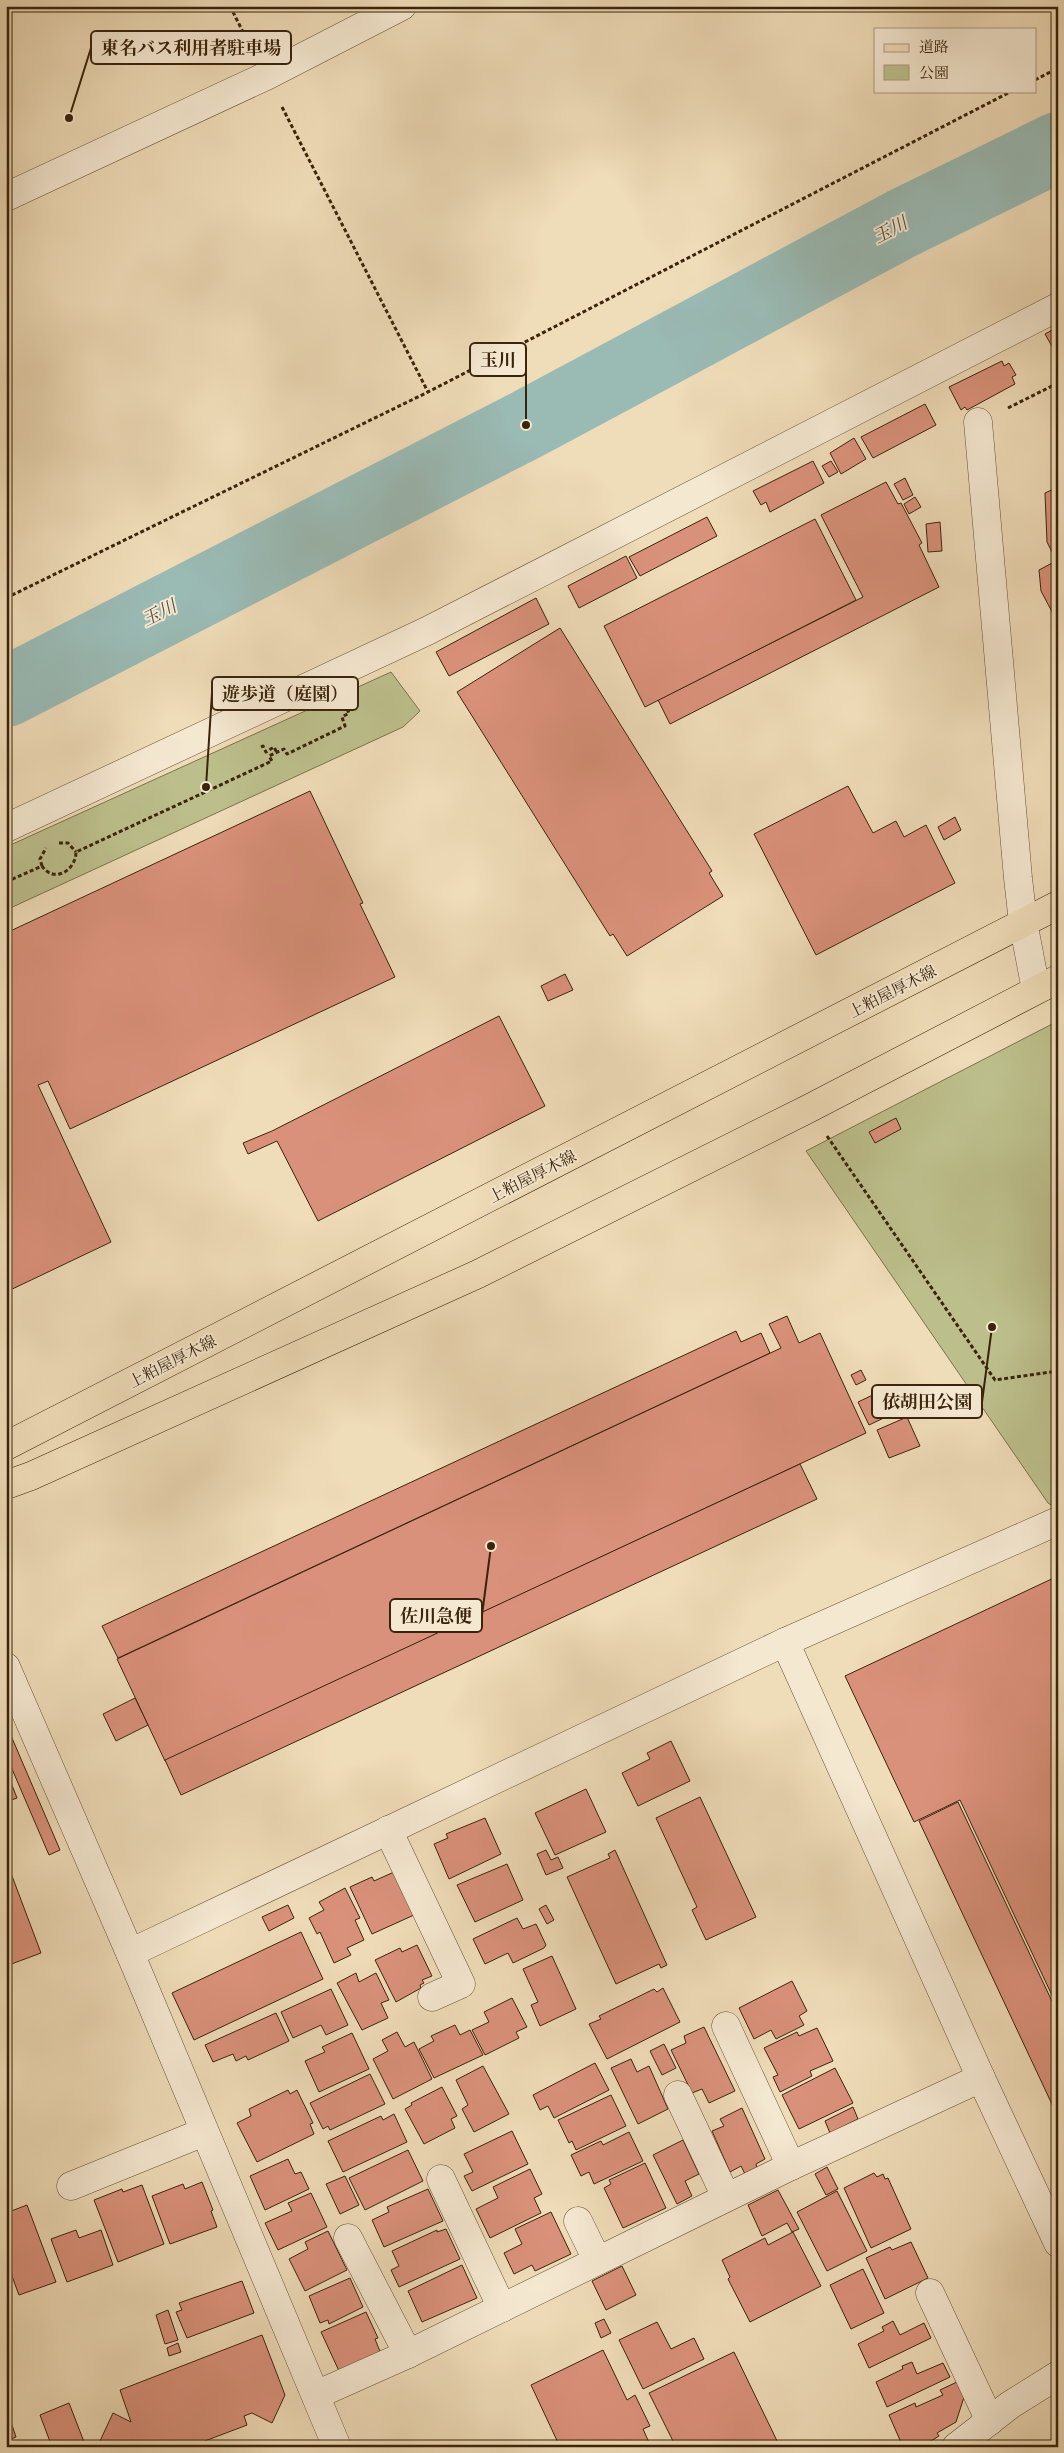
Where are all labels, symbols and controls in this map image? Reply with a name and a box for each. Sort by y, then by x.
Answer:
legend [874,28,1036,92]
callout: 東名バス利用者駐車場 [91,31,291,64]
text: 東名バス利用者駐車場 [101,37,281,59]
text: 道路 [919,37,949,56]
text: 公園 [919,63,949,82]
water label: 玉川 [869,211,913,248]
callout: 玉川 [470,343,526,376]
text: 玉川 [480,349,516,371]
water label: 玉川 [138,594,182,631]
callout: 遊歩道（庭園） [212,677,358,710]
text: 遊歩道（庭園） [222,683,348,705]
street label: 上粕屋厚木線 [845,960,939,1022]
street label: 上粕屋厚木線 [485,1145,579,1207]
street label: 上粕屋厚木線 [125,1330,219,1392]
callout: 依胡田公園 [872,1385,982,1418]
text: 依胡田公園 [882,1391,972,1413]
callout: 佐川急便 [390,1599,482,1632]
text: 佐川急便 [400,1605,472,1627]

